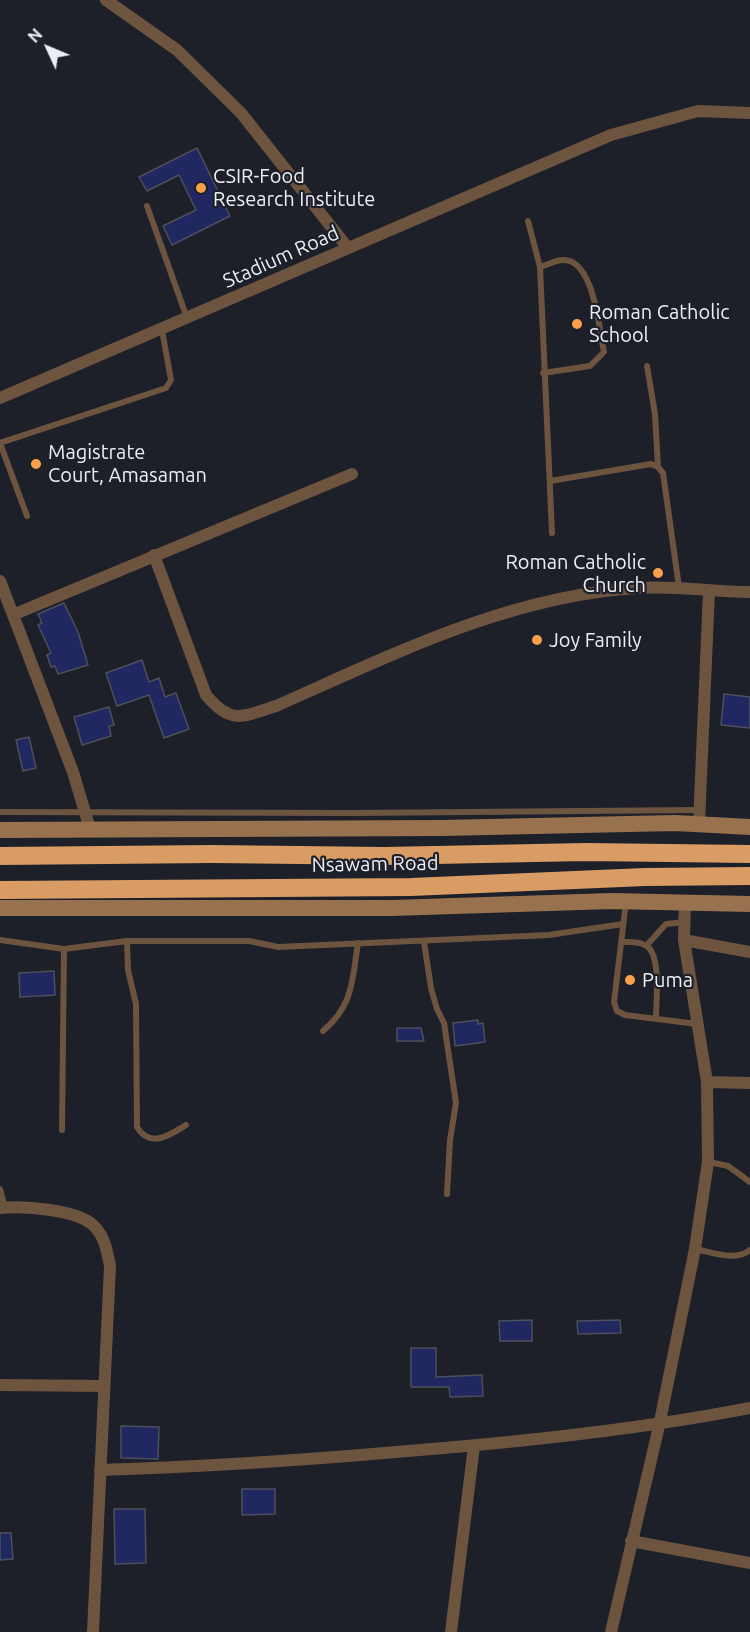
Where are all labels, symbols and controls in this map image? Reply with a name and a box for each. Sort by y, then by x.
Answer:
north arrow [18,18,78,78]
text: N [24,25,46,46]
place label: CSIR-Food Research Institute [213,164,375,211]
marker: CSIR-Food Research Institute [194,181,208,195]
street label: Stadium Road [219,221,343,293]
place label: Roman Catholic School [589,300,730,347]
marker: Roman Catholic School [570,317,584,331]
place label: Magistrate Court, Amasaman [48,440,207,487]
marker: Magistrate Court, Amasaman [29,457,43,471]
place label: Roman Catholic Church [505,550,646,597]
marker: Roman Catholic Church [651,566,665,580]
place label: Joy Family [549,628,642,652]
marker: Joy Family [530,633,544,647]
street label: Nsawam Road [311,851,439,877]
place label: Puma [642,968,693,992]
marker: Puma [623,973,637,987]

